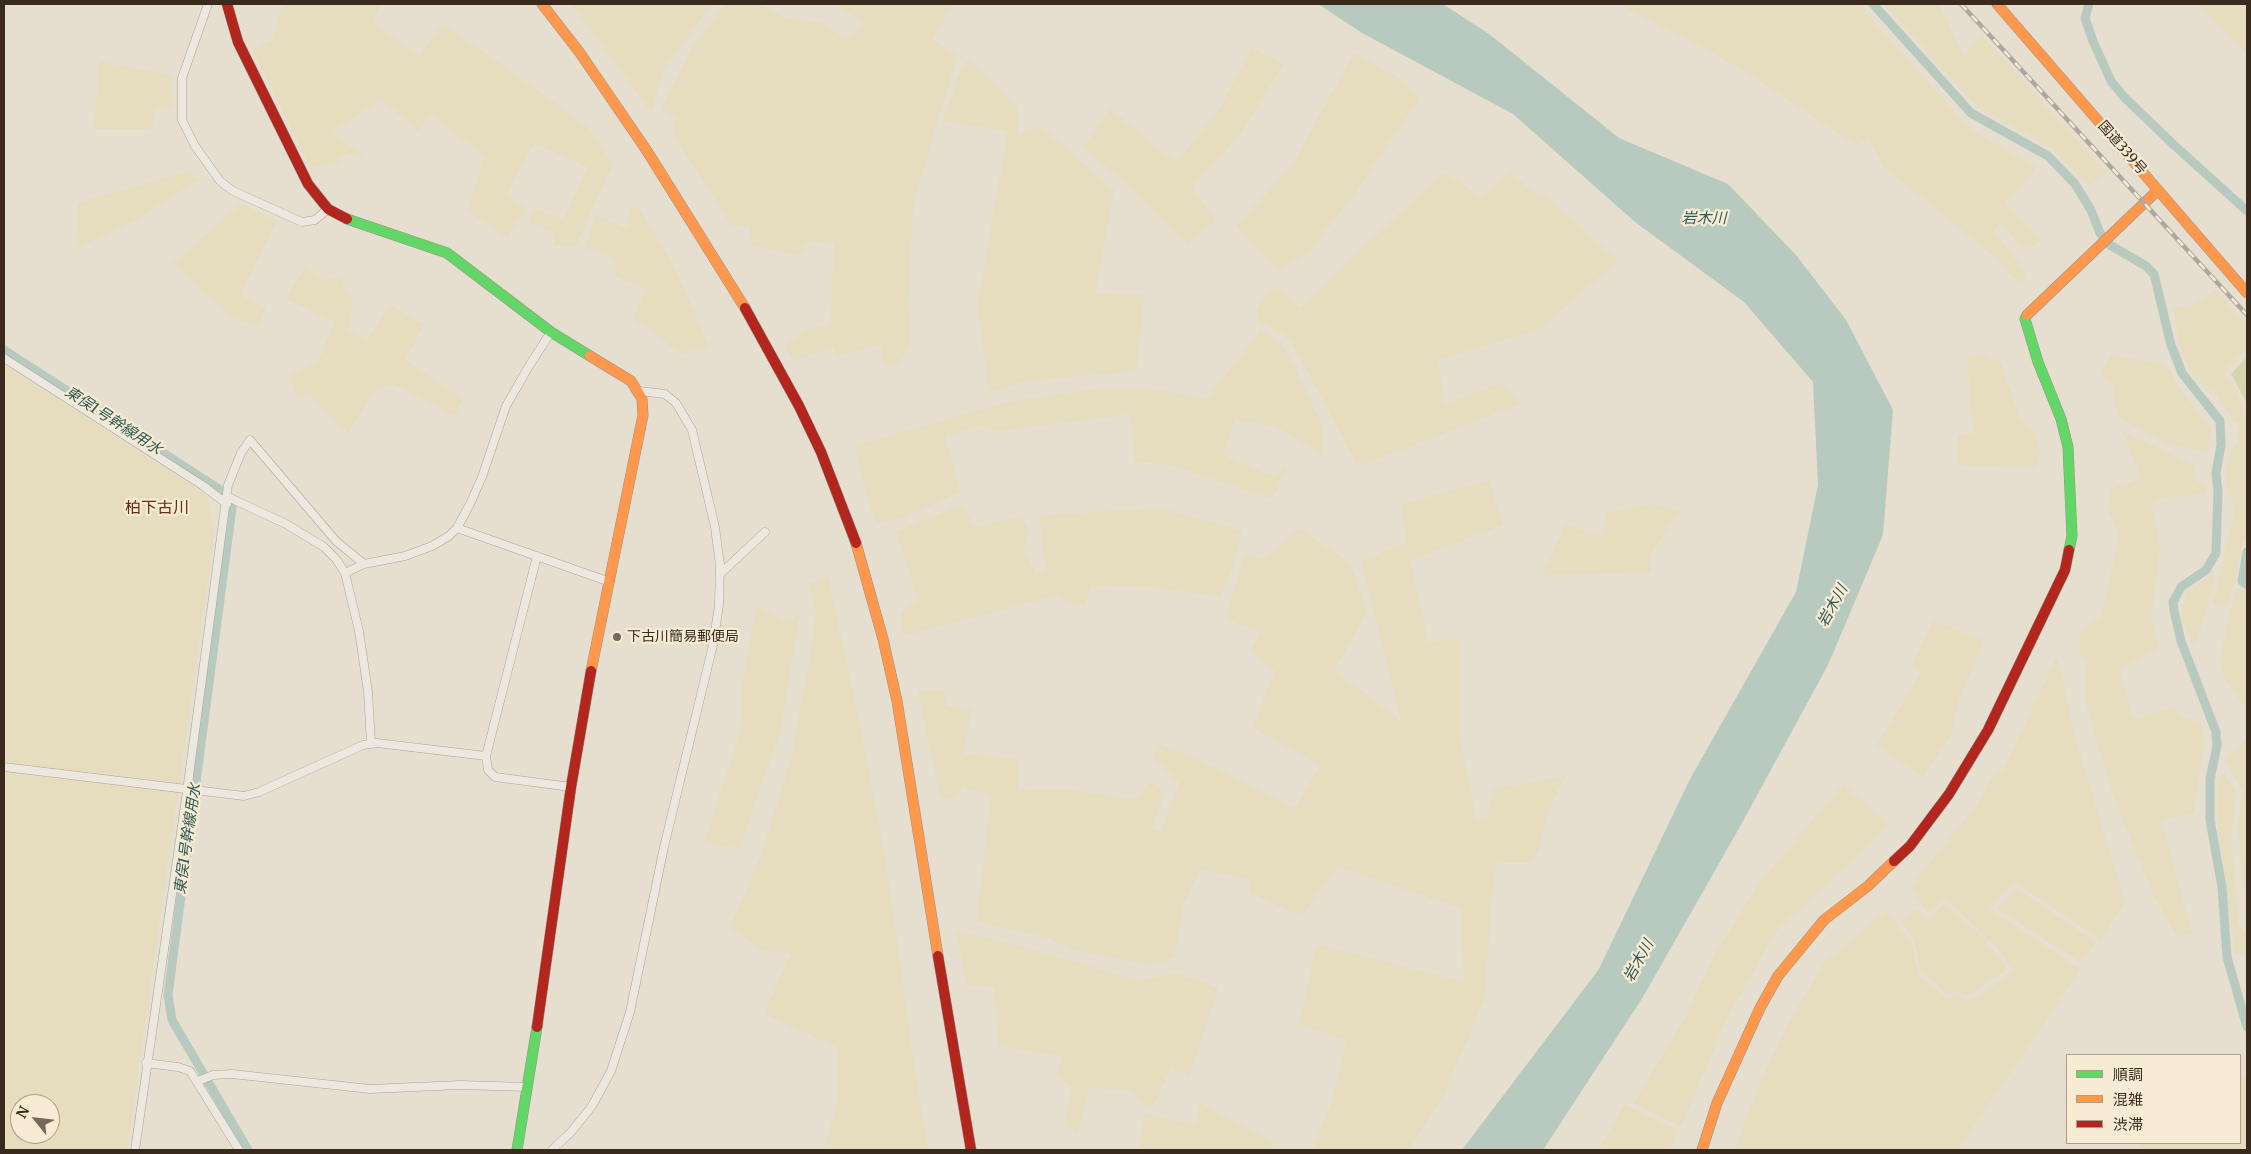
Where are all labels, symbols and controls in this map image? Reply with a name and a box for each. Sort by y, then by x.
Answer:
street label: 国道339号 [2094,118,2150,178]
water label: 岩木川 [1682,210,1726,228]
water label: 東俣1号幹線用水 [61,383,165,459]
district label: 柏下古川 [125,498,189,518]
water label: 岩木川 [1814,582,1852,630]
place label: 下古川簡易郵便局 [627,629,739,645]
marker: 下古川簡易郵便局 [611,631,623,643]
water label: 東俣1号幹線用水 [171,783,205,895]
water label: 岩木川 [1620,937,1658,985]
legend [2066,1054,2241,1144]
text: 順調 [2113,1065,2143,1084]
text: 混雑 [2113,1090,2143,1109]
north arrow [10,1094,60,1144]
text: N [12,1103,33,1121]
text: 渋滞 [2113,1115,2143,1134]

